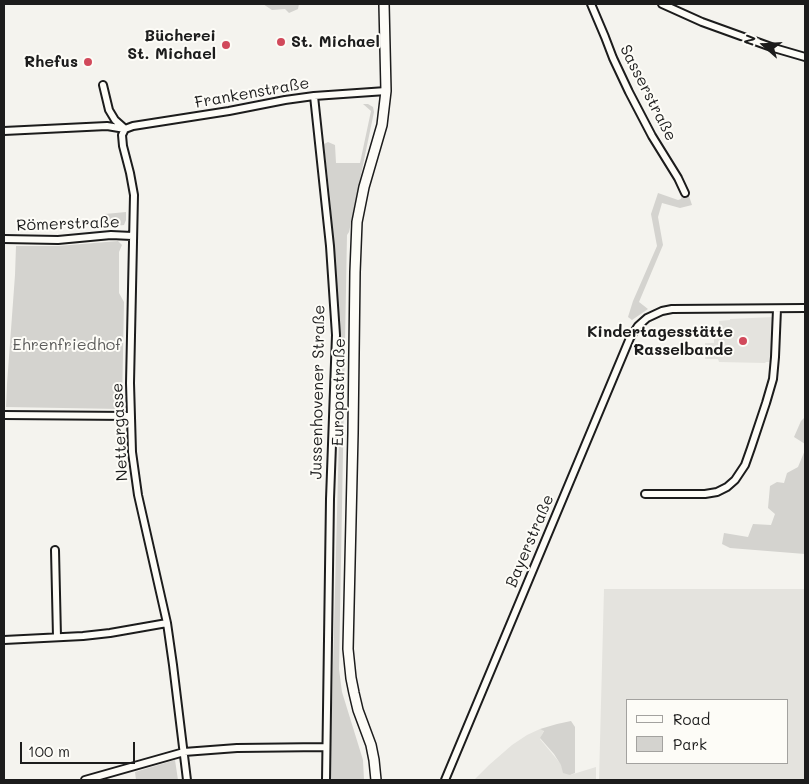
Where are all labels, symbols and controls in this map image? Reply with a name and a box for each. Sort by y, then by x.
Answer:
north arrow [739,20,789,70]
place label: Bücherei St. Michael [127,26,216,64]
place label: St. Michael [291,32,380,52]
text: N [739,32,760,48]
marker: St. Michael [275,36,287,48]
marker: Bücherei St. Michael [220,39,232,51]
street label: Sasserstraße [616,42,680,144]
place label: Rhefus [24,52,78,72]
marker: Rhefus [82,56,94,68]
street label: Frankenstraße [193,73,311,113]
street label: Römerstraße [16,213,120,235]
street label: Jussenhovener Straße [307,304,329,480]
place label: Kindertagesstätte Rasselbande [587,322,733,360]
park label: Ehrenfriedhof [13,335,121,355]
marker: Kindertagesstätte Rasselbande [737,335,749,347]
street label: Europastraße [328,338,350,446]
street label: Nettergasse [108,382,132,482]
street label: Bayerstraße [502,492,558,590]
legend [626,699,789,764]
text: Road [673,709,710,729]
scale bar [22,732,138,764]
text: Park [673,734,707,754]
text: 100 m [28,741,70,761]

